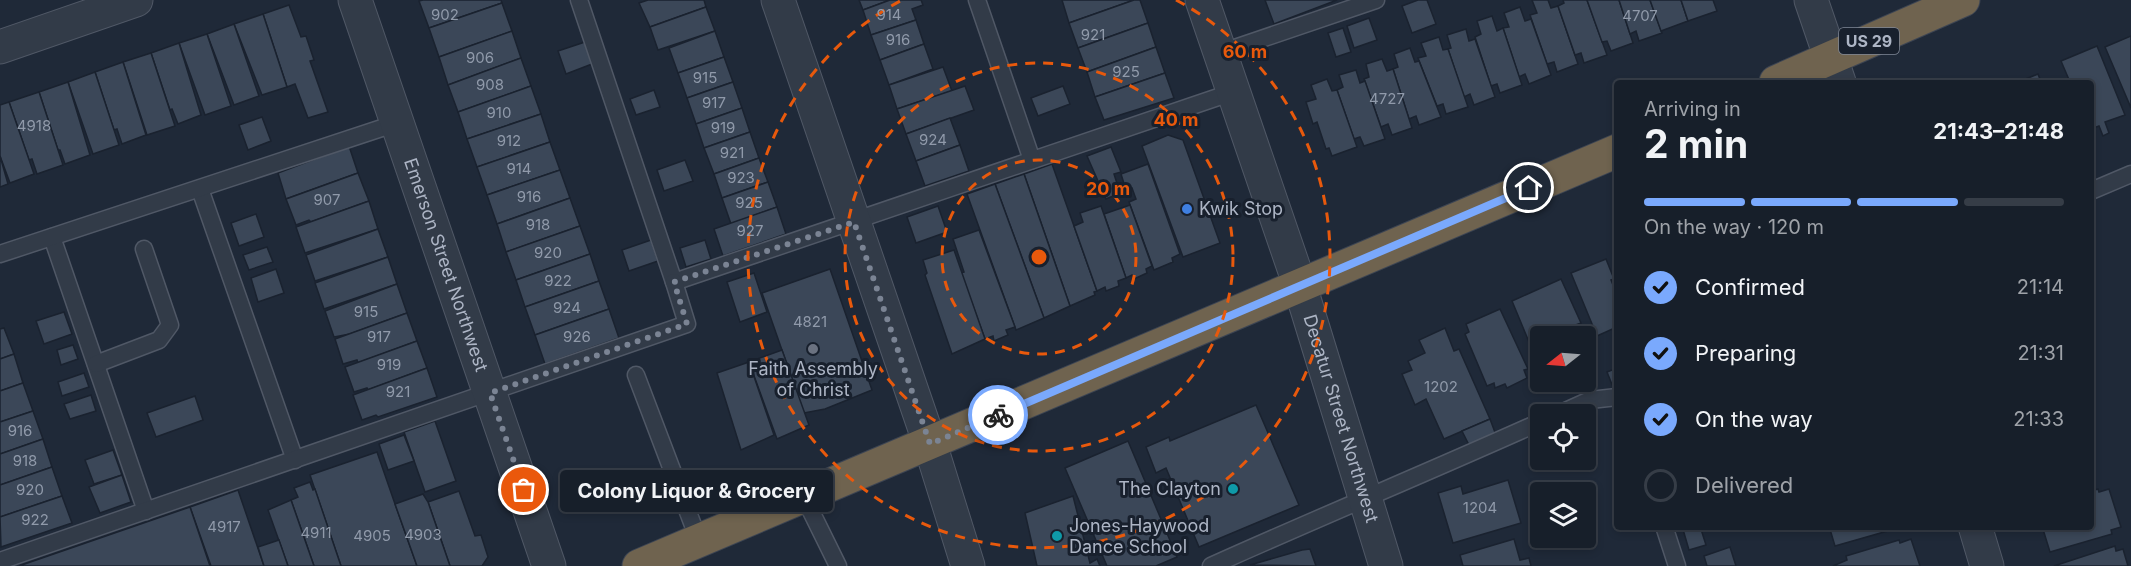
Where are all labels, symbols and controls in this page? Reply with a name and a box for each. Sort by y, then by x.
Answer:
house number: 902 [431,5,459,24]
house number: 914 [876,5,902,24]
house number: 4707 [1622,6,1658,25]
house number: 921 [1081,25,1105,44]
road number: US 29 [1839,28,1899,54]
house number: 916 [886,30,910,49]
text: 60 m [1223,41,1267,62]
house number: 906 [466,48,494,67]
house number: 925 [1112,62,1140,81]
house number: 915 [693,68,717,87]
house number: 908 [476,75,504,94]
house number: 4727 [1369,89,1405,108]
house number: 917 [702,93,726,112]
text: Arriving in [1644,97,1741,121]
house number: 910 [487,103,511,122]
text: 40 m [1154,109,1199,130]
house number: 4918 [17,116,51,135]
house number: 919 [711,118,735,137]
text: 21:43–21:48 [1933,118,2064,144]
text: 2 min [1644,120,1748,167]
house number: 924 [919,130,947,149]
house number: 912 [497,131,521,150]
house number: 921 [720,143,744,162]
street label: Emerson Street Northwest [400,155,493,374]
house number: 914 [506,159,532,178]
pin [1503,162,1554,213]
house number: 923 [727,168,755,187]
icon: home [1512,171,1545,204]
text: 20 m [1086,178,1130,199]
house number: 916 [517,187,541,206]
house number: 907 [314,190,340,209]
house number: 925 [735,193,763,212]
place label: Kwik Stop [1199,198,1283,219]
marker: Kwik Stop [1180,202,1194,216]
house number: 918 [526,215,550,234]
text: On the way · 120 m [1644,215,1824,239]
house number: 927 [737,221,763,240]
house number: 920 [534,243,562,262]
centre of rings [1029,247,1049,267]
house number: 922 [544,271,572,290]
icon: check [1644,271,1677,304]
text: Confirmed [1695,274,1805,300]
text: 21:14 [2017,275,2064,299]
house number: 924 [553,298,581,317]
house number: 915 [354,302,378,321]
house number: 4821 [793,312,827,331]
street label: Decatur Street Northwest [1299,312,1383,525]
north arrow [1530,326,1596,392]
map controls [1530,326,1596,548]
house number: 917 [367,327,391,346]
house number: 926 [563,327,591,346]
icon: check [1644,337,1677,370]
text: Preparing [1695,340,1796,366]
text: 21:31 [2017,341,2064,365]
marker: Faith Assembly of Christ [806,342,820,356]
house number: 919 [377,355,401,374]
place label: Faith Assembly of Christ [748,358,878,400]
house number: 1202 [1424,377,1458,396]
house number: 921 [386,382,410,401]
courier [968,385,1028,445]
icon: bike [982,399,1015,432]
icon: check [1644,403,1677,436]
button: locate [1530,404,1596,470]
text: On the way [1695,406,1813,432]
text: 21:33 [2013,407,2064,431]
house number: 916 [8,421,32,440]
house number: 918 [13,451,37,470]
pin [498,464,549,515]
callout: Colony Liquor & Grocery [560,469,833,511]
text: Delivered [1695,472,1793,498]
icon: bag [507,473,540,506]
place label: The Clayton [1118,478,1221,499]
text: Colony Liquor & Grocery [578,479,815,503]
house number: 920 [16,480,44,499]
marker: The Clayton [1226,482,1240,496]
button: layers [1530,482,1596,548]
house number: 1204 [1463,498,1497,517]
house number: 922 [21,510,49,529]
place label: Jones-Haywood Dance School [1069,515,1209,557]
house number: 4917 [207,517,241,536]
house number: 4911 [300,523,332,542]
house number: 4903 [404,525,442,544]
house number: 4905 [353,526,391,545]
marker: Jones-Haywood Dance School [1050,529,1064,543]

